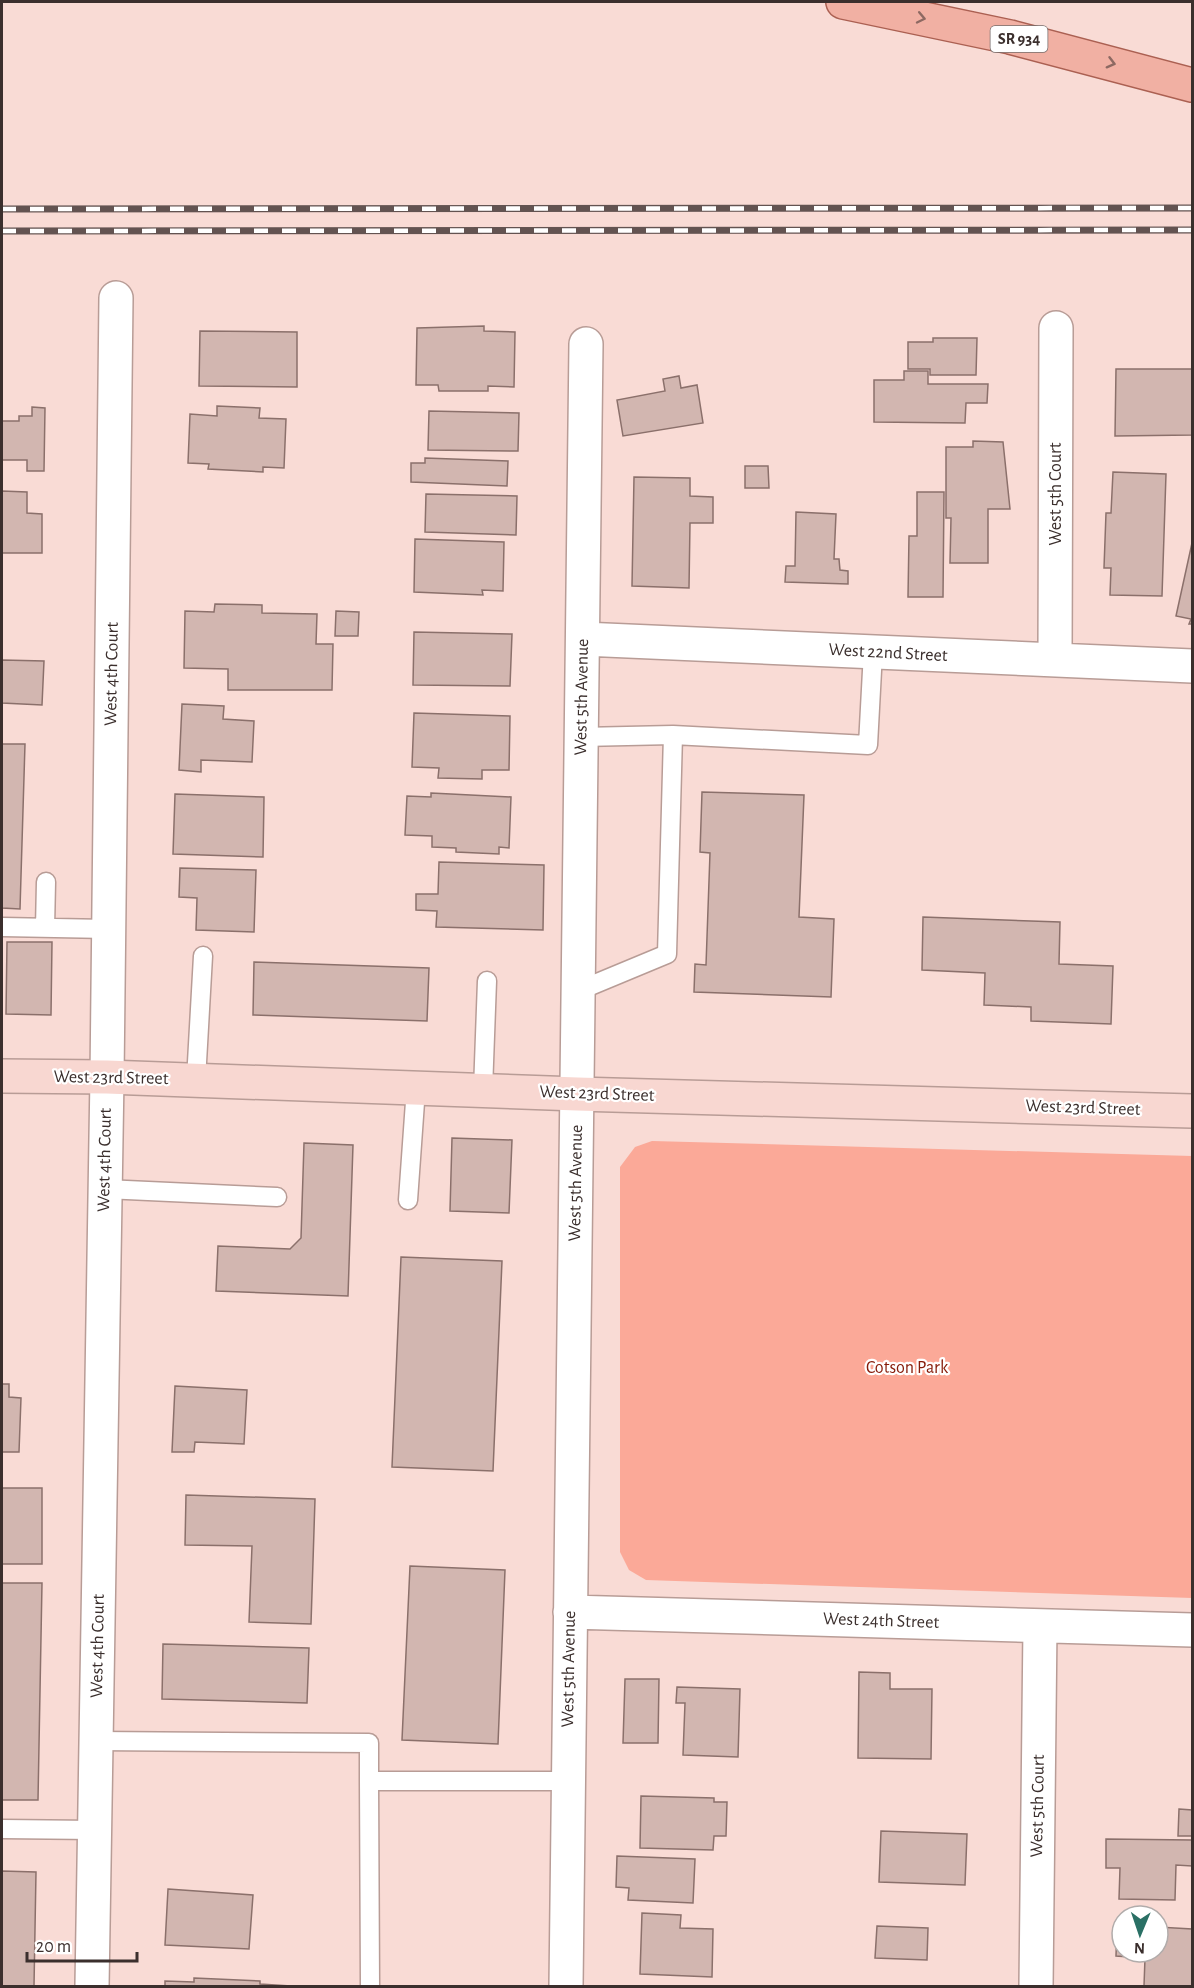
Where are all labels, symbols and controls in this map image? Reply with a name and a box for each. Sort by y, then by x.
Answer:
one-way arrow [916,11,926,24]
road number: SR 934 [990,26,1048,52]
one-way arrow [1106,56,1116,69]
street label: West 5th Court [1047,442,1065,545]
street label: West 4th Court [102,622,122,726]
street label: West 5th Avenue [572,638,592,756]
street label: West 22nd Street [828,641,948,665]
street label: West 23rd Street [53,1068,169,1088]
street label: West 23rd Street [539,1083,655,1105]
street label: West 23rd Street [1025,1097,1141,1119]
street label: West 4th Court [95,1108,115,1212]
street label: West 5th Avenue [566,1124,586,1242]
park label: Cotson Park [866,1359,949,1377]
street label: West 4th Court [88,1594,108,1698]
street label: West 5th Avenue [559,1610,579,1728]
street label: West 24th Street [823,1610,940,1632]
street label: West 5th Court [1028,1754,1048,1858]
north arrow [1110,1904,1170,1964]
scale bar [27,1925,136,1963]
text: 20 m [36,1938,71,1956]
text: N [1134,1940,1145,1956]

